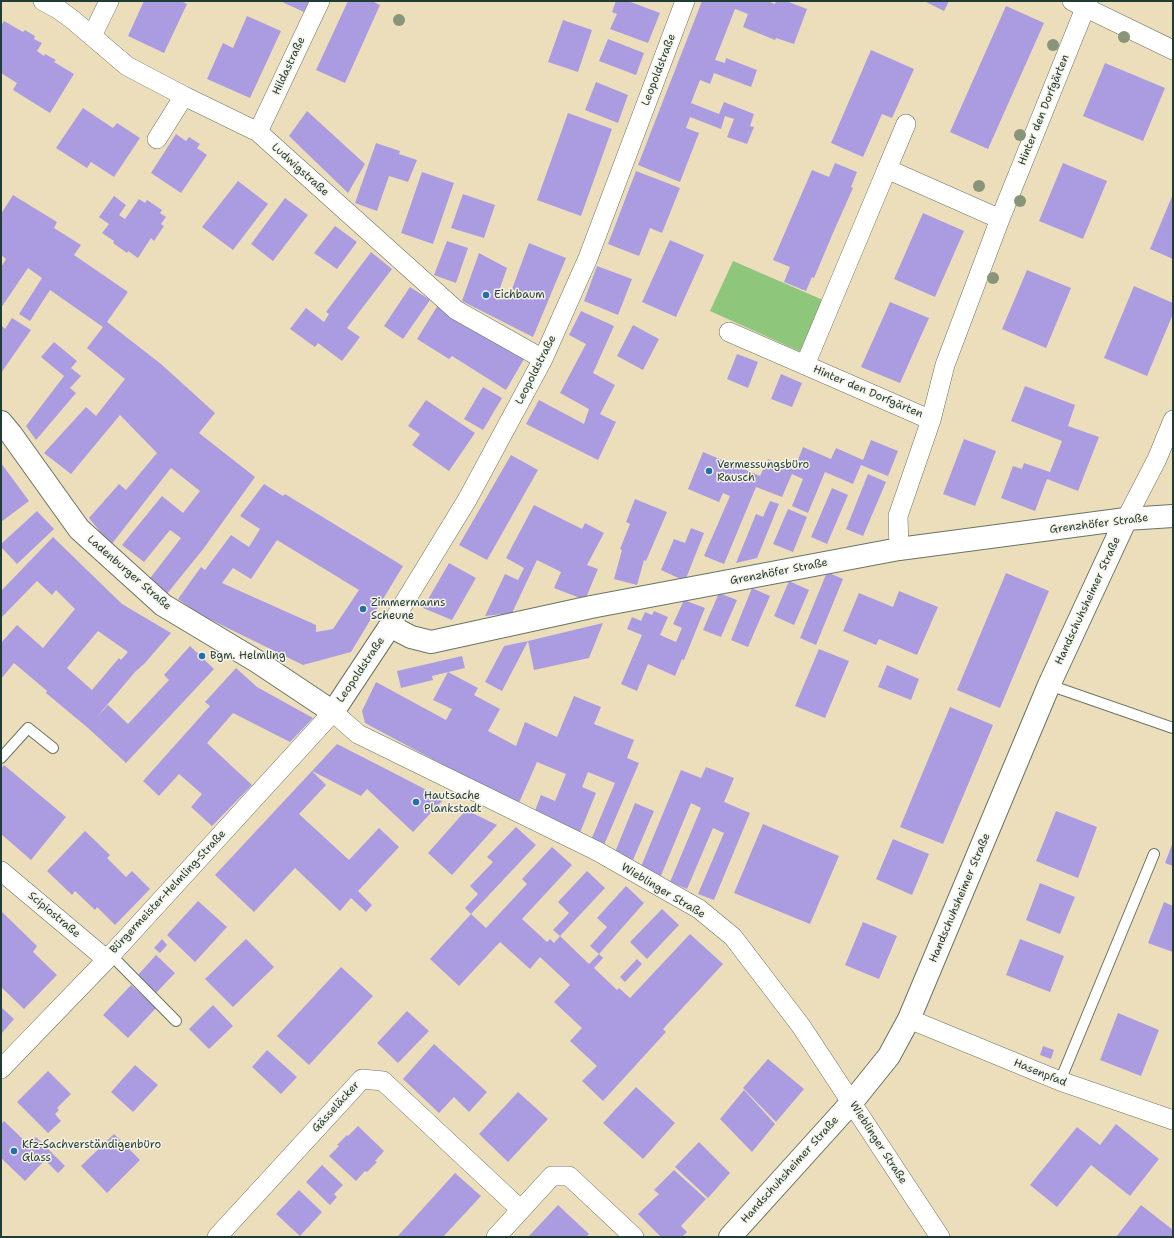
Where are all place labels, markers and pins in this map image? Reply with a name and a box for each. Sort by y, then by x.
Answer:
place label: Eichbaum [494,288,545,302]
marker: Eichbaum [481,290,491,300]
place label: Vermessungsbüro Rausch [717,458,809,484]
marker: Vermessungsbüro Rausch [704,466,714,476]
place label: Zimmermanns Scheune [371,596,445,622]
marker: Zimmermanns Scheune [358,604,368,614]
place label: Bgm. Helmling [210,649,285,663]
marker: Bgm. Helmling [197,651,207,661]
place label: Hautsache Plankstadt [424,789,482,815]
marker: Hautsache Plankstadt [411,797,421,807]
place label: Kfz-Sachverständigenbüro Glass [22,1138,161,1164]
marker: Kfz-Sachverständigenbüro Glass [9,1146,19,1156]

